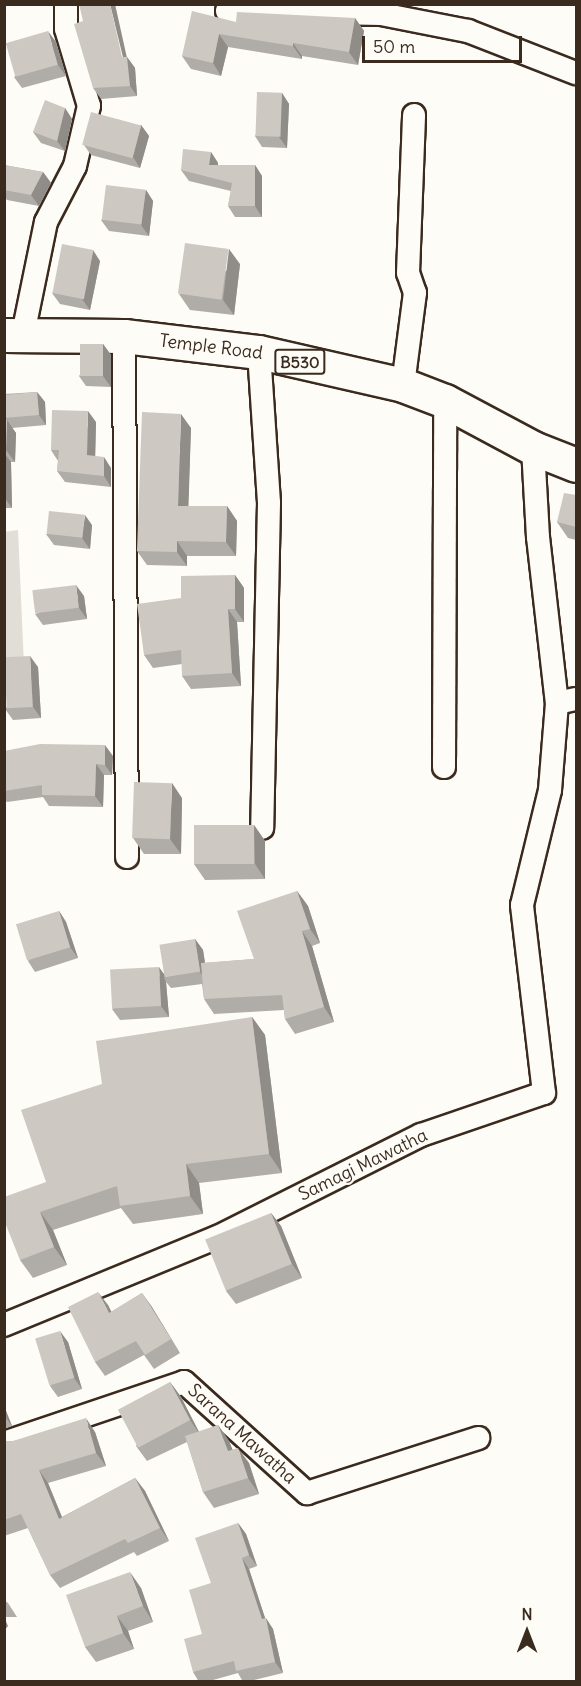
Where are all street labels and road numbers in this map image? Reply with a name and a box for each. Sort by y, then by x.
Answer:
street label: Temple Road [158,330,264,364]
road number: B530 [273,349,327,375]
street label: Samagi Mawatha [295,1124,431,1206]
street label: Sarana Mawatha [183,1380,301,1488]

